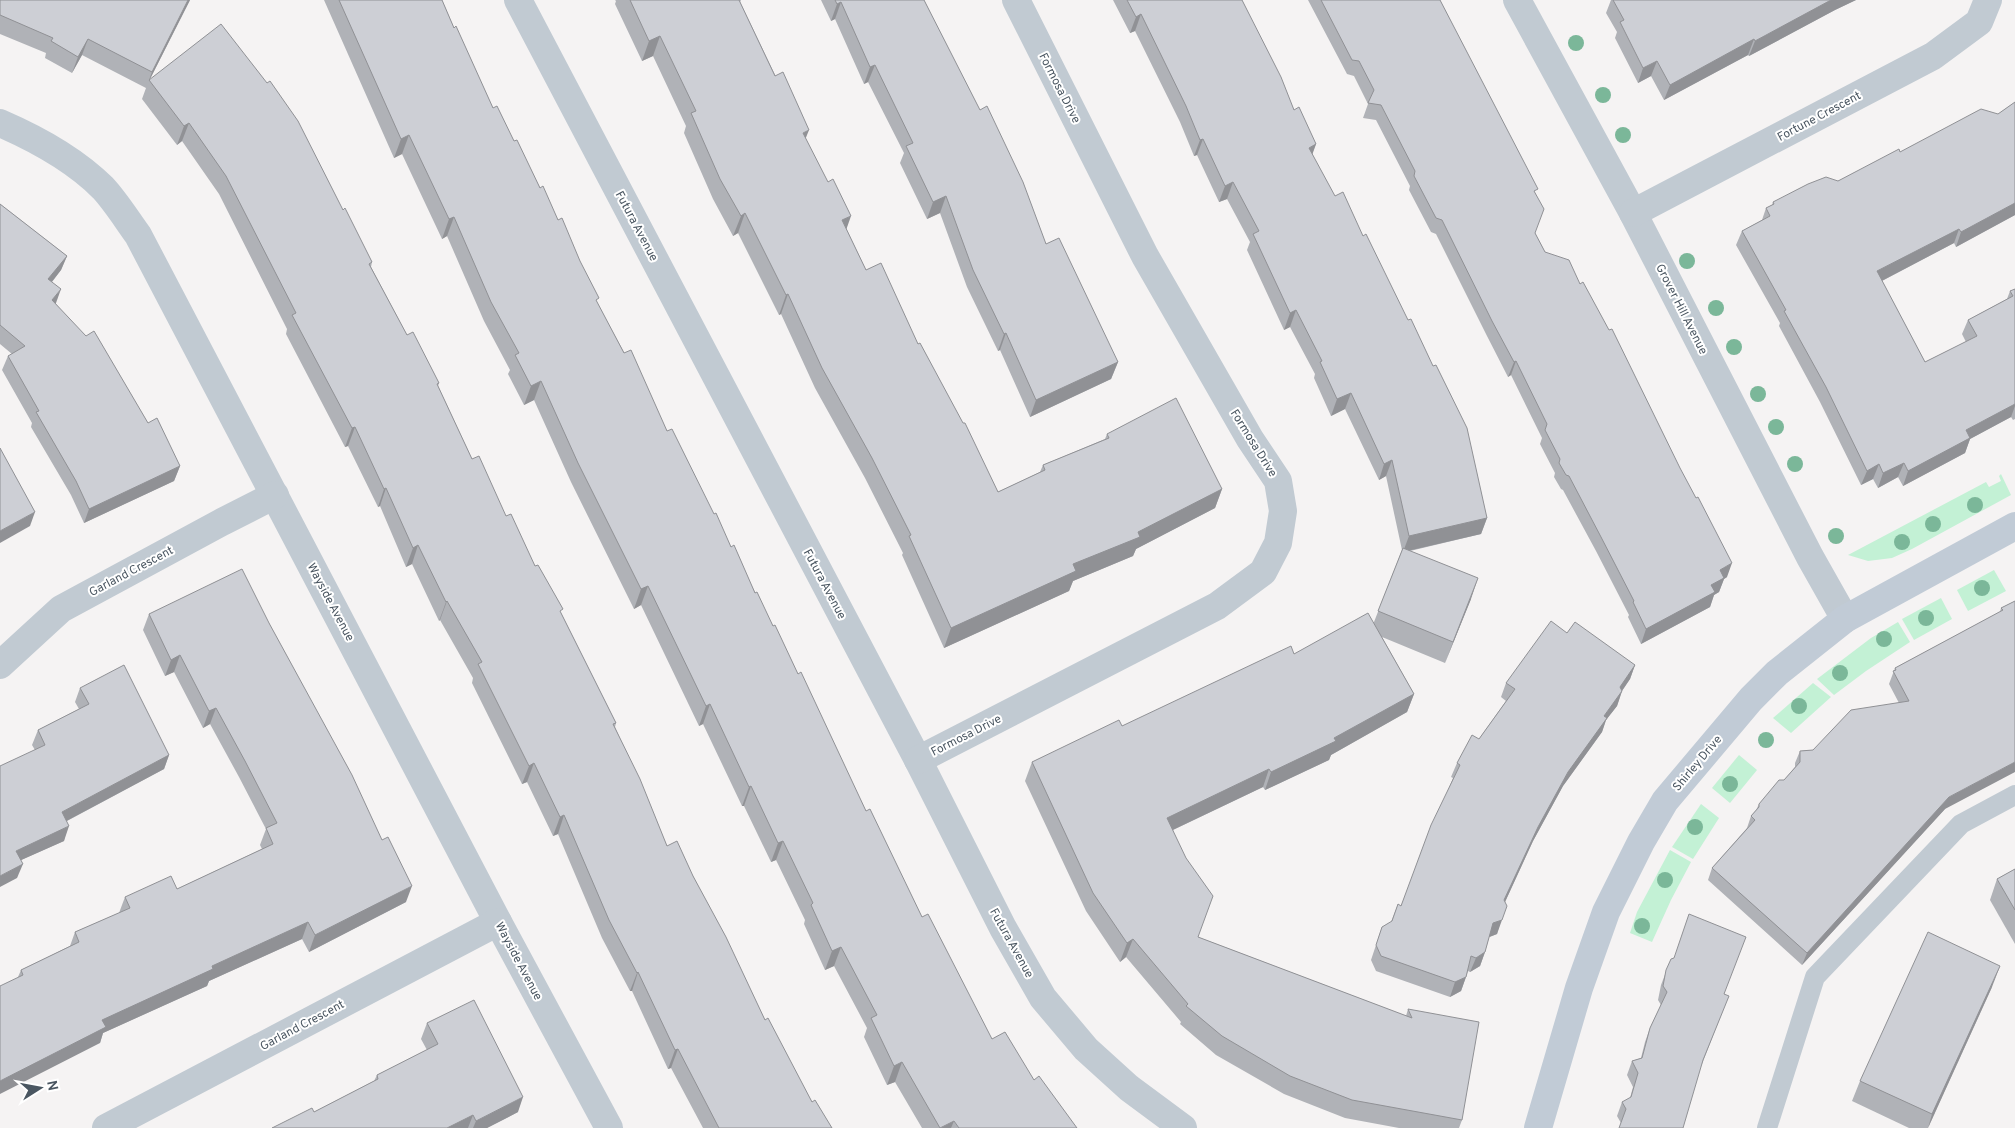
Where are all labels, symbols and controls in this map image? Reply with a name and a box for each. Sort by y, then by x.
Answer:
street label: Formosa Drive [1034,51,1084,126]
street label: Fortune Crescent [1775,88,1864,146]
street label: Futura Avenue [611,189,661,264]
street label: Grover Hill Avenue [1651,261,1711,357]
street label: Formosa Drive [1226,407,1280,480]
street label: Garland Crescent [87,543,176,601]
street label: Futura Avenue [799,547,849,622]
street label: Wayside Avenue [303,561,357,644]
street label: Formosa Drive [929,711,1004,761]
street label: Shirley Drive [1670,732,1726,795]
street label: Futura Avenue [985,906,1037,981]
street label: Wayside Avenue [491,920,545,1003]
street label: Garland Crescent [258,997,347,1055]
north arrow [15,1063,65,1113]
text: N [42,1079,61,1092]

